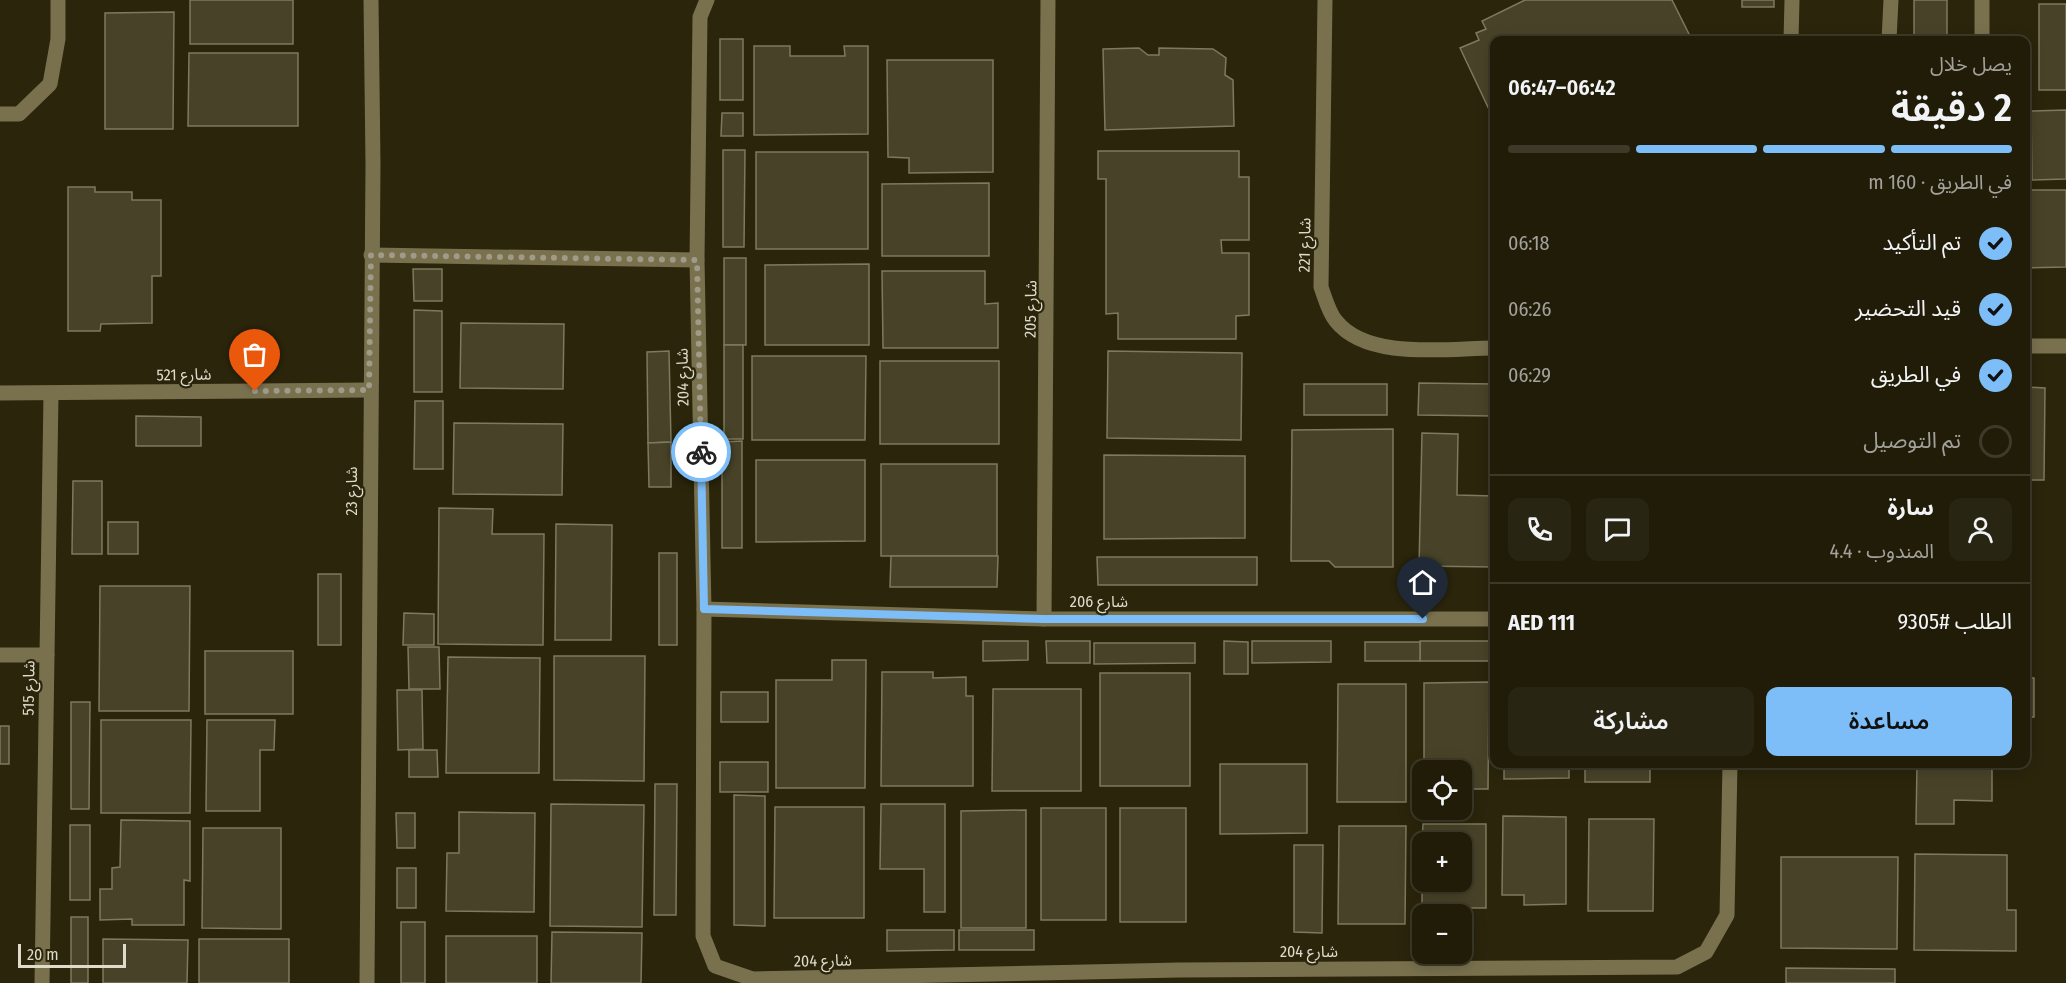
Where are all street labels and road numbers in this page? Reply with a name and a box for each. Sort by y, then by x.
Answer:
street label: شارع 221 [1295,217,1317,273]
street label: شارع 205 [1020,280,1044,338]
street label: شارع 204 [672,348,696,406]
street label: شارع 521 [156,365,212,387]
street label: شارع 23 [342,466,364,516]
street label: شارع 206 [1070,592,1128,614]
street label: شارع 515 [19,660,41,716]
street label: شارع 204 [1280,942,1338,964]
street label: شارع 204 [794,950,852,974]

